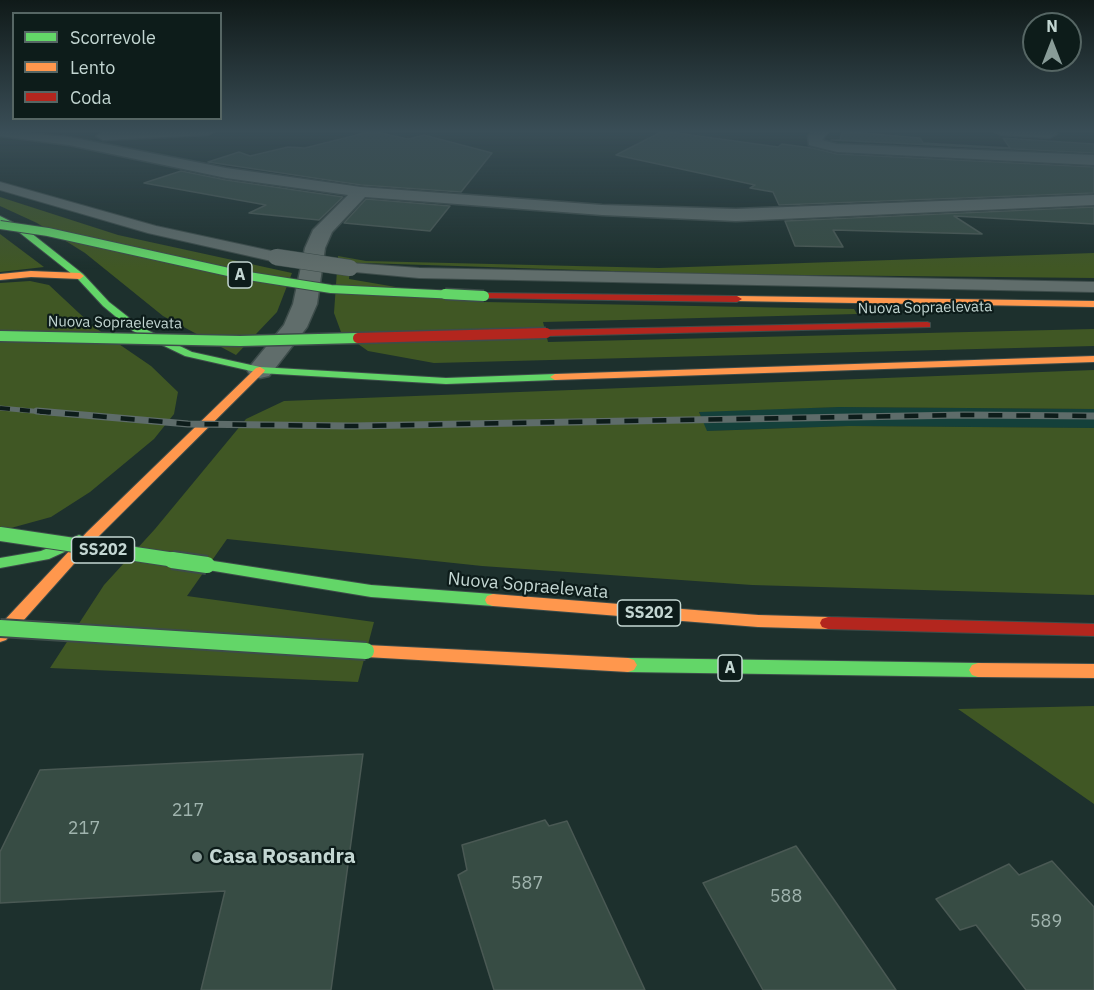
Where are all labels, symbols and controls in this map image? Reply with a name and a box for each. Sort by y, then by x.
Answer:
legend [12,12,222,120]
north arrow [1022,12,1082,72]
text: N [1046,16,1058,36]
text: Scorrevole [70,26,156,49]
text: Lento [70,56,115,79]
text: Coda [70,86,111,109]
road number: A [228,262,252,288]
street label: Nuova Sopraelevata [858,298,992,318]
street label: Nuova Sopraelevata [48,313,182,333]
road number: SS202 [72,537,134,563]
street label: Nuova Sopraelevata [447,568,609,604]
road number: SS202 [618,600,680,626]
road number: A [718,655,742,681]
house number: 217 [172,800,204,822]
house number: 217 [68,818,100,840]
place label: Casa Rosandra [209,844,356,870]
marker: Casa Rosandra [190,850,204,864]
house number: 587 [511,873,543,895]
house number: 588 [770,886,802,908]
house number: 589 [1030,911,1062,933]

